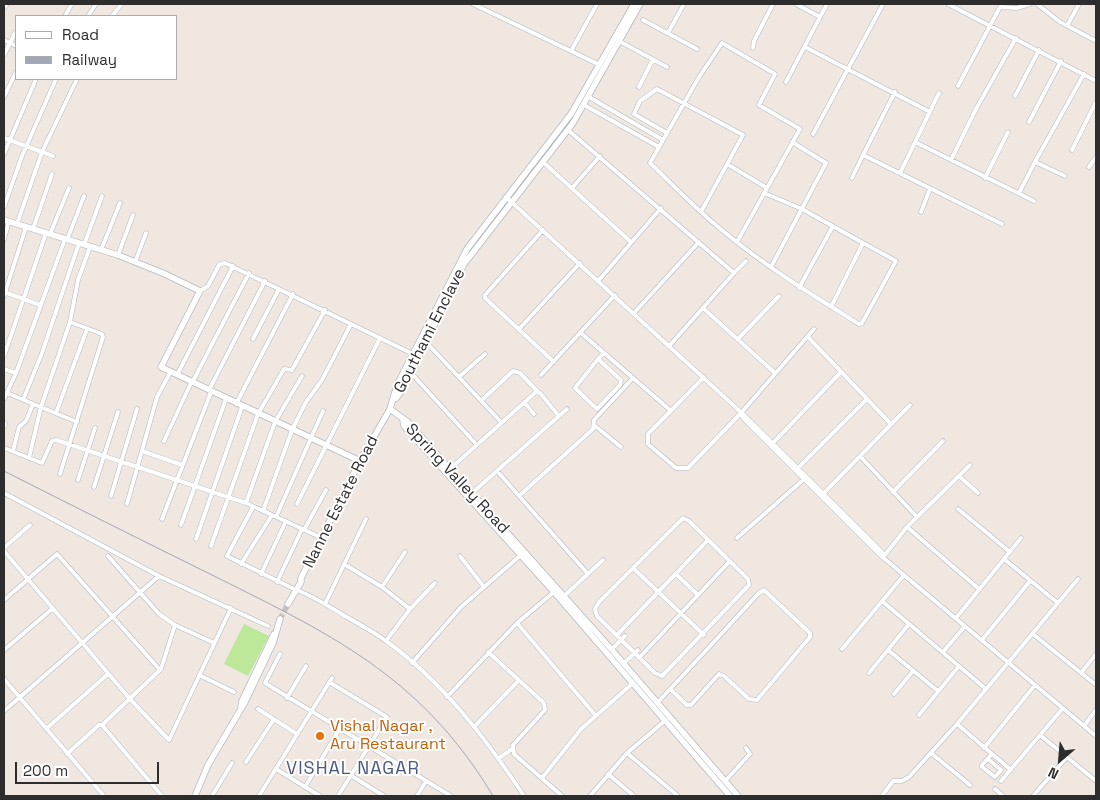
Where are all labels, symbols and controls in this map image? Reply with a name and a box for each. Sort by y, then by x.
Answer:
legend [15,15,178,80]
text: Road [62,25,99,44]
text: Railway [62,50,117,69]
street label: Gouthami Enclave [390,265,470,397]
street label: Spring Valley Road [401,420,513,538]
street label: Nanne Estate Road [299,433,383,571]
place label: Vishal Nagar , Aru Restaurant [330,717,446,755]
marker: Vishal Nagar , Aru Restaurant [314,730,326,742]
north arrow [1035,735,1085,785]
scale bar [18,752,161,784]
district label: VISHAL NAGAR [285,758,421,780]
text: 200 m [23,761,68,780]
text: N [1045,763,1061,784]

